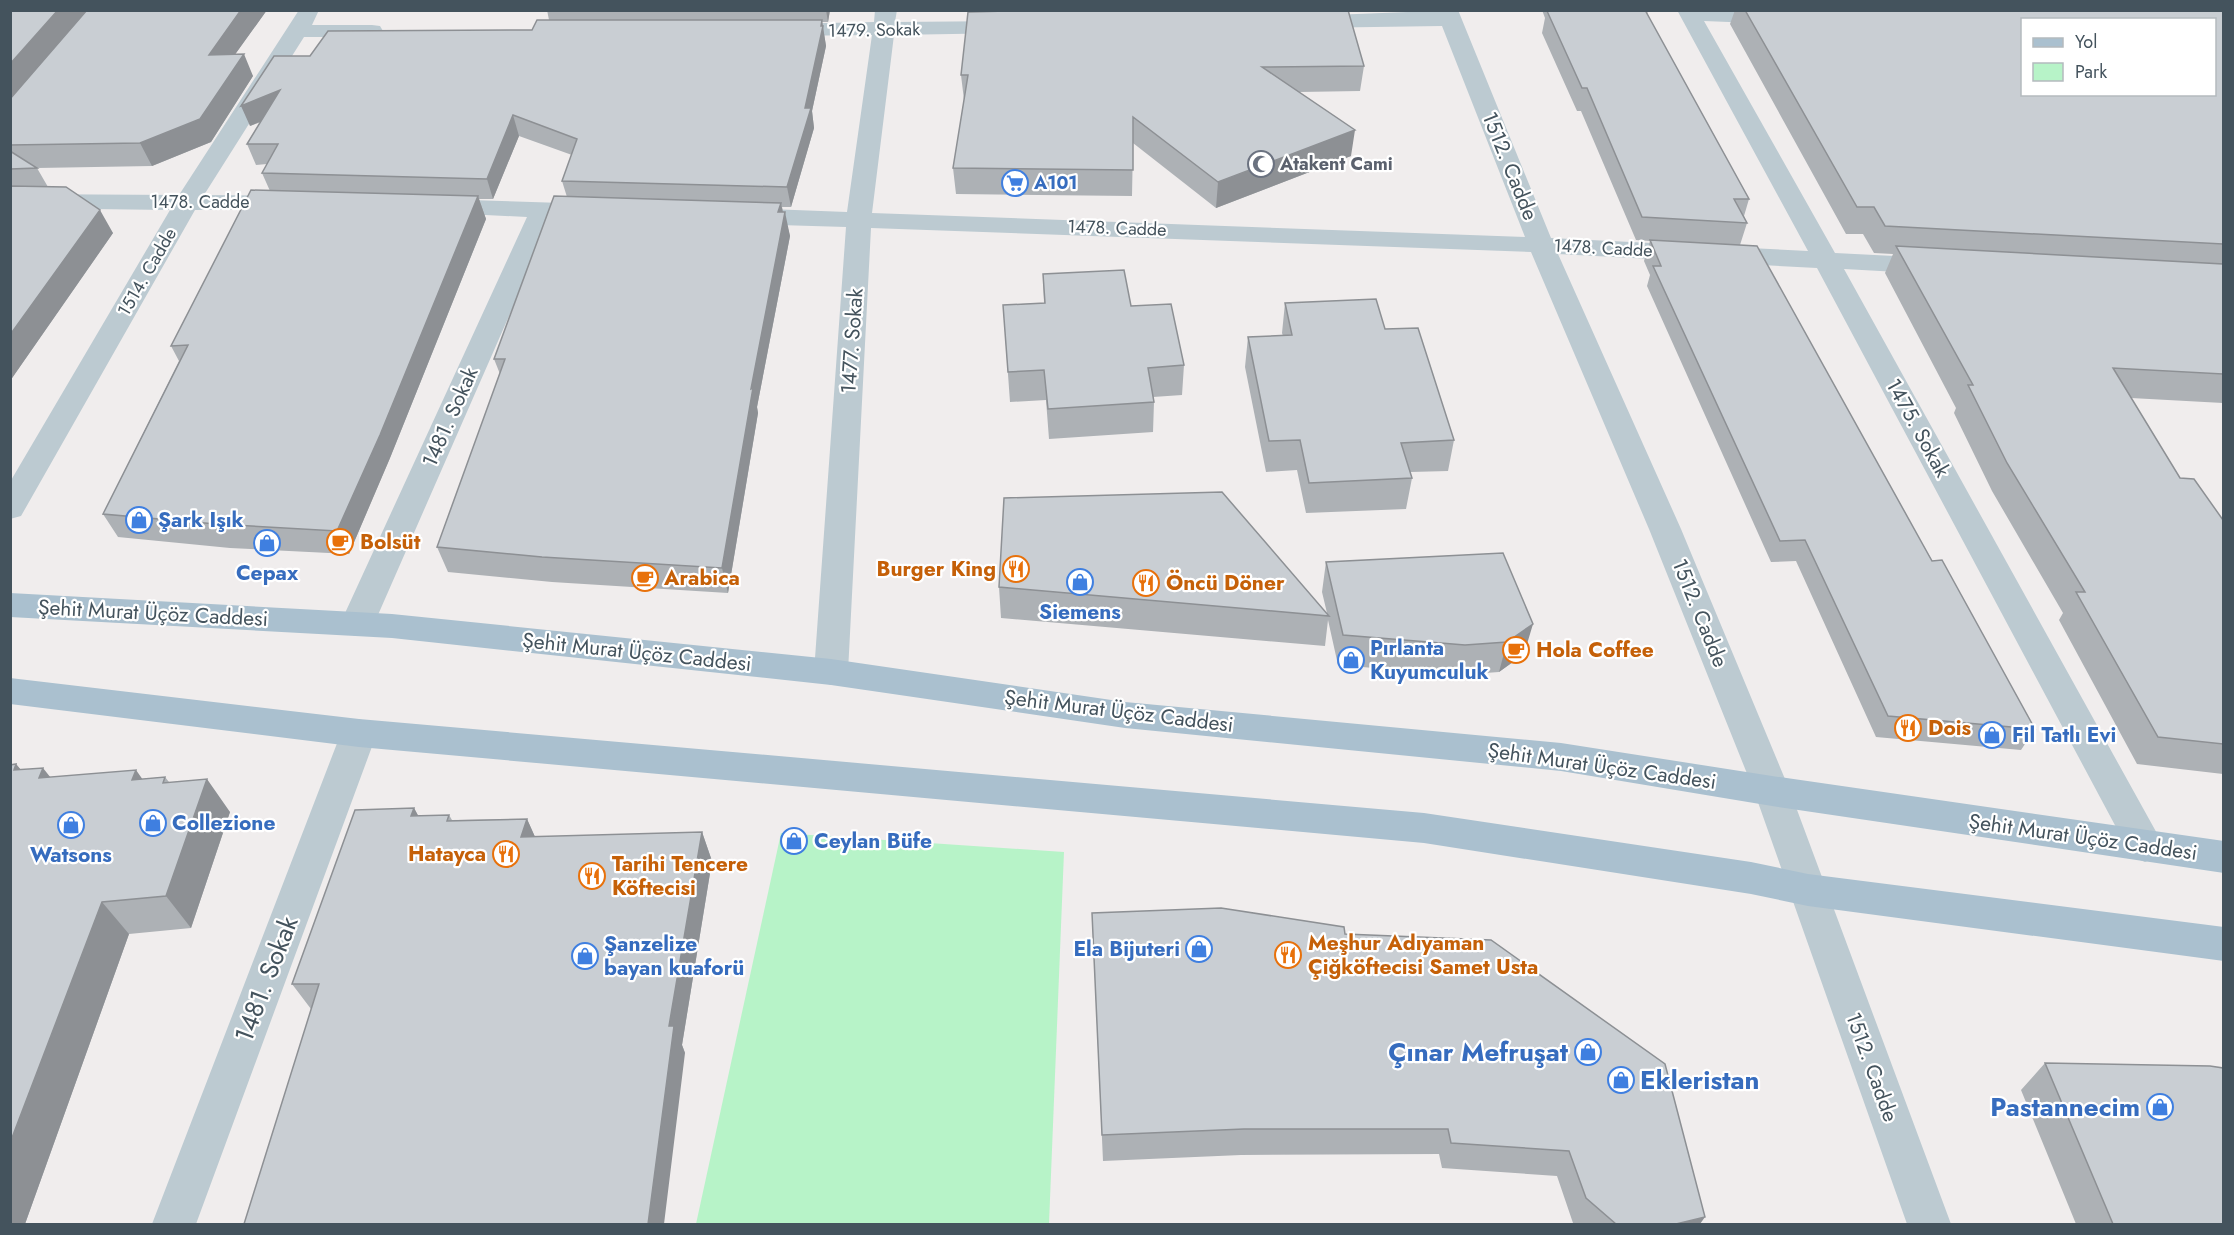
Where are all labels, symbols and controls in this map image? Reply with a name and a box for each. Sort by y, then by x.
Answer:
street label: 1479. Sokak [828,16,920,44]
legend [2021,18,2216,96]
text: Yol [2075,29,2097,55]
text: Park [2075,59,2107,85]
street label: 1512. Cadde [1475,107,1545,225]
mosque icon: Atakent Cami [1246,149,1276,179]
place label: Atakent Cami [1279,151,1393,177]
supermarket icon: A101 [1000,168,1030,198]
place label: A101 [1033,170,1077,196]
street label: 1478. Cadde [150,189,250,215]
street label: 1478. Cadde [1067,213,1167,243]
street label: 1514. Cadde [111,223,183,321]
street label: 1478. Cadde [1553,232,1653,264]
street label: 1477. Sokak [833,286,871,395]
street label: 1481. Sokak [415,361,486,472]
street label: 1475. Sokak [1879,373,1958,483]
shop icon: Şark Işık [124,505,154,535]
place label: Şark Işık [158,505,244,535]
cafe icon: Bolsüt [325,527,355,557]
place label: Bolsüt [360,527,421,557]
shop icon: Cepax [252,528,282,558]
place label: Burger King [877,554,996,584]
restaurant icon: Burger King [1001,554,1031,584]
street label: 1512. Cadde [1665,554,1735,672]
place label: Cepax [236,558,299,588]
cafe icon: Arabica [630,563,660,593]
place label: Arabica [663,563,740,593]
shop icon: Siemens [1065,567,1095,597]
restaurant icon: Öncü Döner [1131,568,1161,598]
place label: Öncü Döner [1166,568,1285,598]
street label: Şehit Murat Üçöz Caddesi [37,592,269,634]
place label: Siemens [1039,597,1121,627]
street label: Şehit Murat Üçöz Caddesi [521,625,753,679]
place label: Pırlanta Kuyumculuk [1370,633,1489,687]
cafe icon: Hola Coffee [1501,635,1531,665]
place label: Hola Coffee [1536,635,1654,665]
shop icon: Pırlanta Kuyumculuk [1336,645,1366,675]
street label: Şehit Murat Üçöz Caddesi [1003,682,1235,740]
restaurant icon: Dois [1893,713,1923,743]
place label: Dois [1928,713,1972,743]
shop icon: Fil Tatlı Evi [1977,720,2007,750]
place label: Fil Tatlı Evi [2012,720,2116,750]
street label: Şehit Murat Üçöz Caddesi [1486,735,1718,797]
street label: Şehit Murat Üçöz Caddesi [1967,806,2199,868]
shop icon: Collezione [138,808,168,838]
place label: Collezione [172,808,275,838]
shop icon: Watsons [56,810,86,840]
shop icon: Ceylan Büfe [779,826,809,856]
place label: Ceylan Büfe [814,826,932,856]
place label: Hatayca [408,839,486,869]
restaurant icon: Hatayca [491,839,521,869]
place label: Watsons [30,840,112,870]
place label: Tarihi Tencere Köftecisi [612,849,748,903]
restaurant icon: Tarihi Tencere Köftecisi [577,861,607,891]
street label: 1481. Sokak [225,910,308,1048]
place label: Meşhur Adıyaman Çiğköftecisi Samet Usta [1308,928,1538,982]
place label: Şanzelize bayan kuaforü [604,929,744,983]
place label: Ela Bijuteri [1073,934,1180,964]
shop icon: Ela Bijuteri [1184,934,1214,964]
restaurant icon: Meşhur Adıyaman Çiğköftecisi Samet Usta [1273,940,1303,970]
shop icon: Şanzelize bayan kuaforü [570,941,600,971]
street label: 1512. Cadde [1838,1008,1906,1126]
place label: Çınar Mefruşat [1388,1033,1569,1071]
shop icon: Çınar Mefruşat [1573,1037,1603,1067]
place label: Ekleristan [1640,1061,1760,1099]
shop icon: Ekleristan [1606,1065,1636,1095]
place label: Pastannecim [1990,1088,2140,1126]
shop icon: Pastannecim [2145,1092,2175,1122]

